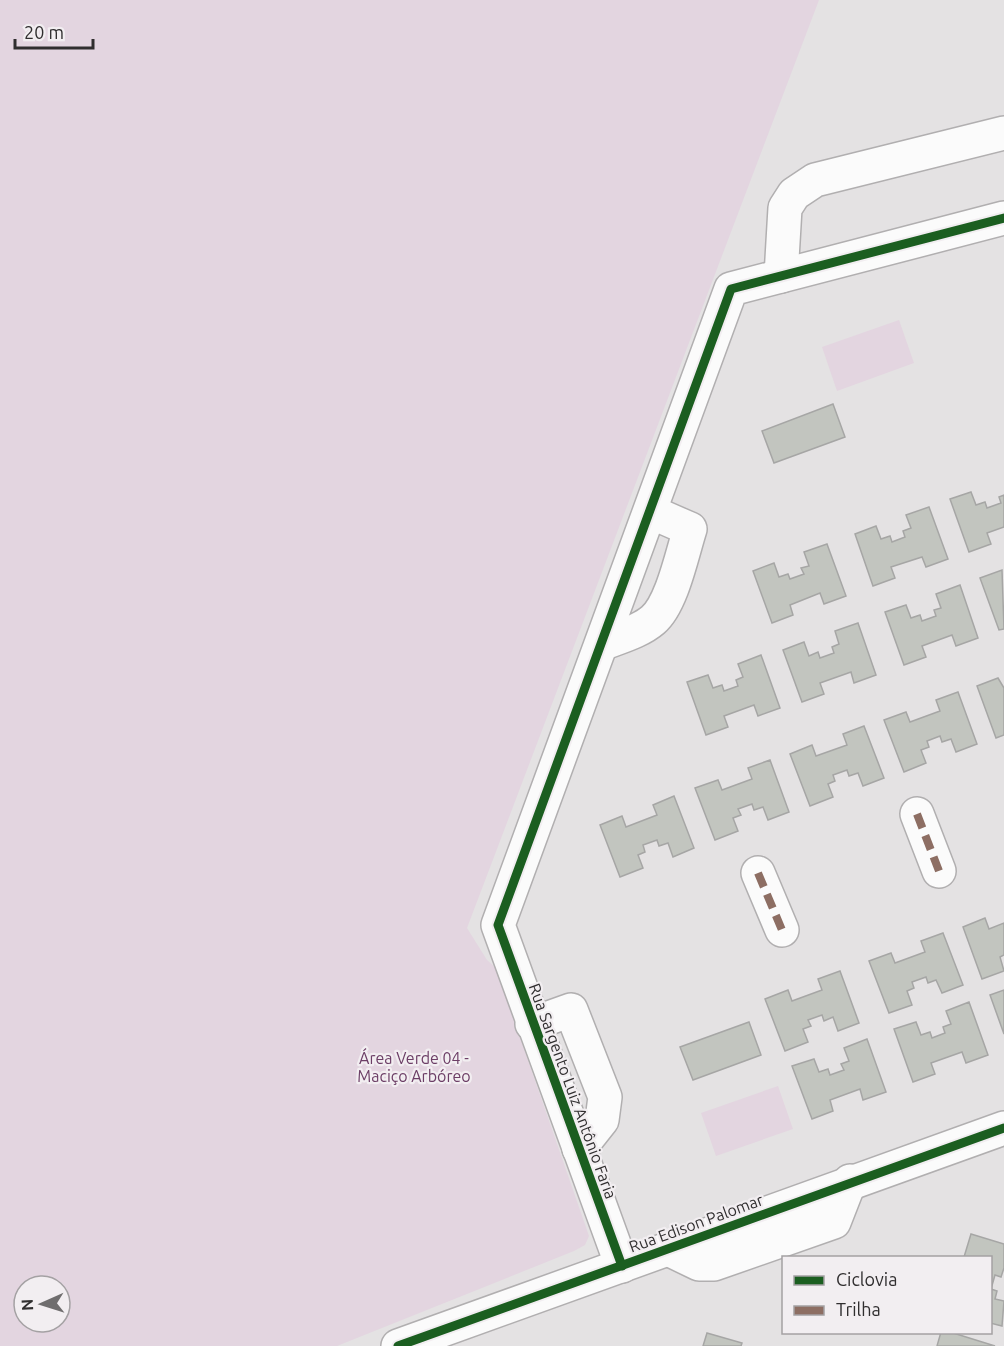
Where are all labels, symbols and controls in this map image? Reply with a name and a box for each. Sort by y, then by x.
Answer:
scale bar [15,12,93,50]
text: 20 m [24,22,64,42]
street label: Rua Sargento Luiz Antônio Faria [526,981,620,1201]
park label: Área Verde 04 - Maciço Arbóreo [357,1047,471,1085]
street label: Rua Edison Palomar [626,1190,766,1256]
legend [782,1256,992,1334]
text: Ciclovia [836,1269,897,1289]
north arrow [12,1274,72,1334]
text: N [18,1298,36,1311]
text: Trilha [836,1299,881,1319]

